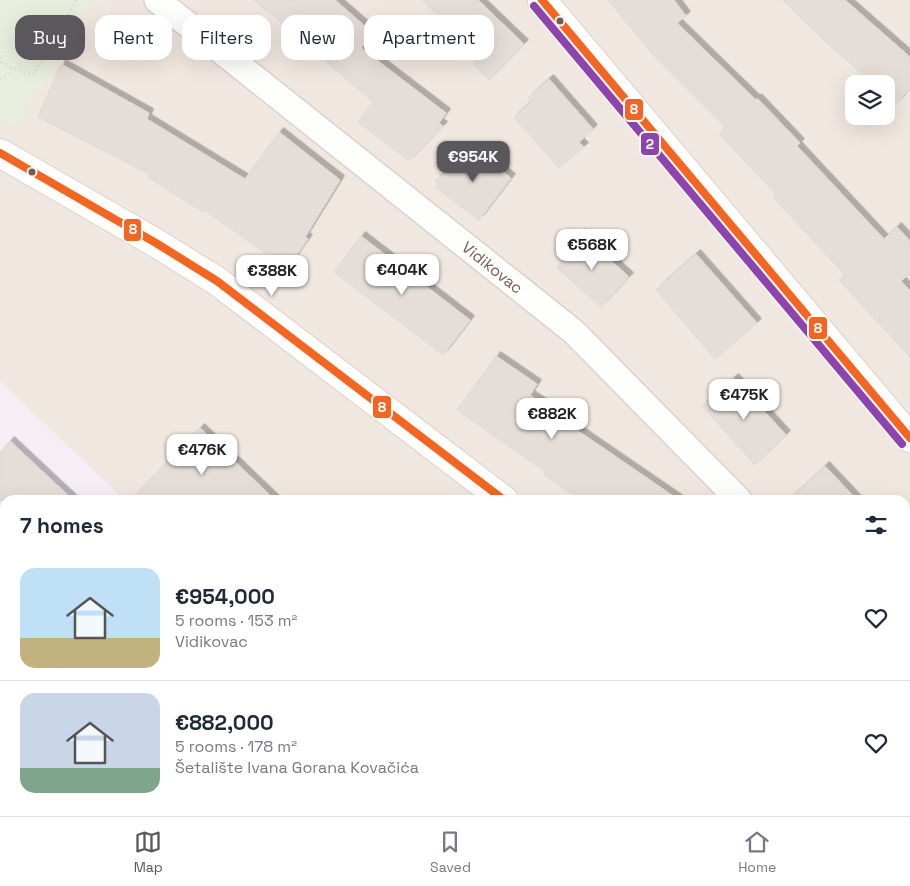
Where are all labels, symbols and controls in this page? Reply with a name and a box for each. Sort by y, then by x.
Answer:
chip: Buy [15,15,85,60]
chip: Rent [95,15,172,60]
chip: Filters [182,15,271,60]
chip: New [281,15,354,60]
chip: Apartment [364,15,494,60]
unlabelled marker [555,16,565,26]
map controls [845,75,895,125]
button: layers [845,75,895,125]
line badge: 8 [624,98,644,121]
text: 8 [630,100,639,118]
line badge: 2 [640,132,660,156]
text: 2 [646,135,654,153]
pin: €954K [438,140,508,183]
text: €954K [448,146,498,167]
unlabelled marker [27,167,37,177]
line badge: 8 [123,218,142,242]
text: 8 [129,220,138,238]
pin: €568K [557,228,627,271]
text: €568K [567,234,617,255]
street label: Vidikovac [458,236,528,298]
pin: €388K [237,254,307,297]
pin: €404K [367,254,437,296]
text: €404K [376,259,428,280]
text: €388K [247,260,297,281]
line badge: 8 [808,316,828,340]
text: 8 [814,319,823,337]
pin: €475K [709,378,779,421]
text: €475K [720,384,768,405]
line badge: 8 [372,395,392,419]
text: 8 [378,398,387,416]
pin: €882K [517,398,587,440]
text: €882K [527,403,577,424]
pin: €476K [167,434,237,476]
text: €476K [177,439,227,460]
icon: filters [862,511,890,539]
text: 7 homes [20,512,104,539]
text: €954,000 [175,583,275,610]
icon: home [60,588,120,648]
icon: heart [862,604,890,632]
text: 5 rooms · 153 m² [175,610,297,631]
text: Vidikovac [175,631,248,652]
text: €882,000 [175,709,274,736]
icon: home [60,713,120,773]
icon: heart [862,729,890,757]
text: 5 rooms · 178 m² [175,736,297,757]
text: Šetalište Ivana Gorana Kovačića [175,757,419,778]
tab: Map [134,828,163,876]
tab: Saved [430,828,471,876]
tab: Home [738,828,776,876]

